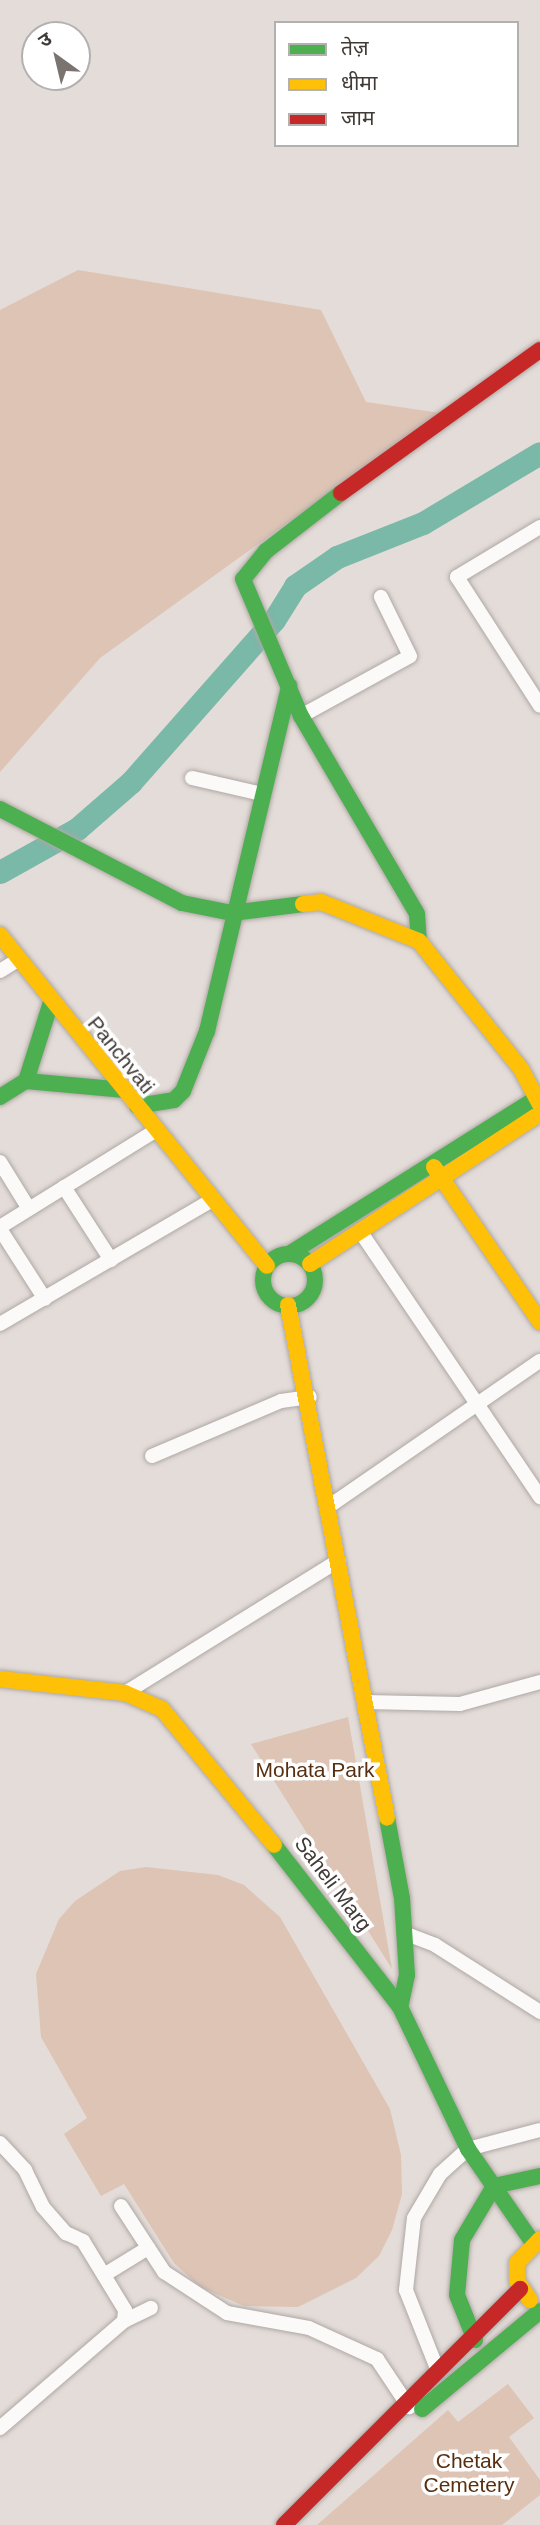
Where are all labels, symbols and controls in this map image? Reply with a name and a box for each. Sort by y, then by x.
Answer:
north arrow [21,21,91,91]
legend [274,21,519,147]
text: उ [35,28,56,52]
text: तेज़ [341,36,369,59]
text: धीमा [341,71,377,94]
text: जाम [341,106,375,129]
street label: Panchvati [82,1011,160,1099]
park label: Mohata Park [255,1757,375,1783]
street label: Saheli Marg [289,1832,377,1936]
park label: Chetak Cemetery [423,2448,515,2498]

